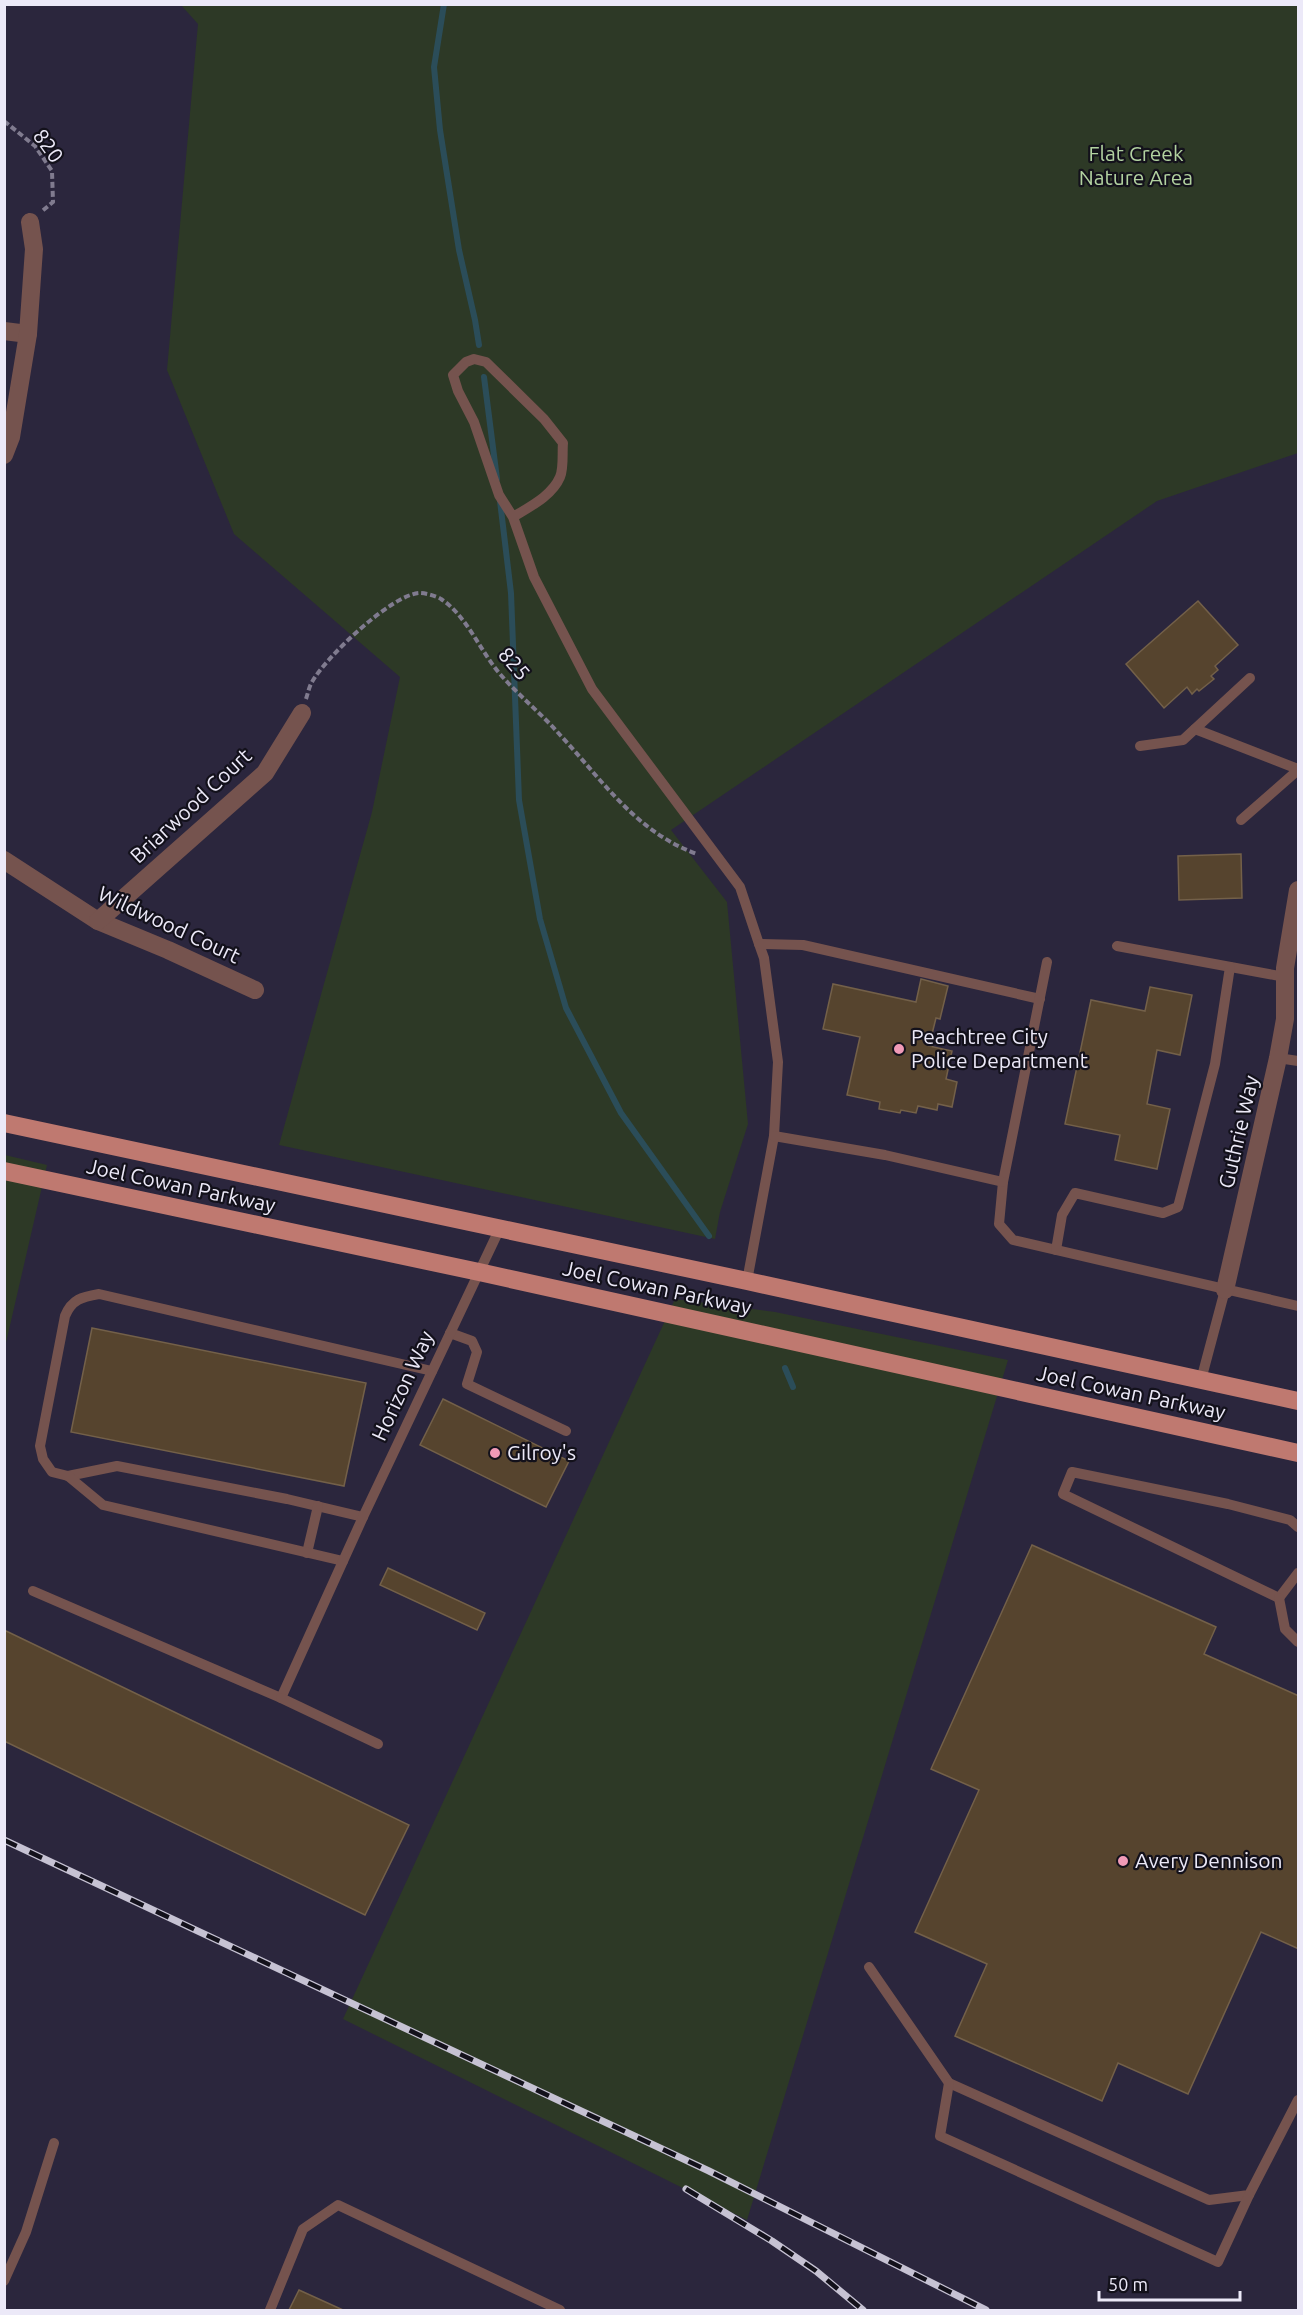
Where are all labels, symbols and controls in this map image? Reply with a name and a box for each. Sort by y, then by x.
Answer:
street label: 820 [29,124,69,167]
park label: Flat Creek Nature Area [1079,141,1193,189]
street label: 825 [494,642,535,685]
street label: Briarwood Court [125,743,256,868]
street label: Wildwood Court [95,881,244,968]
place label: Peachtree City Police Department [911,1024,1088,1072]
marker: Peachtree City Police Department [892,1042,906,1056]
street label: Guthrie Way [1213,1073,1263,1191]
street label: Joel Cowan Parkway [85,1153,278,1217]
street label: Joel Cowan Parkway [561,1255,754,1319]
street label: Horizon Way [366,1327,438,1444]
street label: Joel Cowan Parkway [1035,1360,1228,1424]
place label: Gilroy's [507,1440,576,1464]
marker: Gilroy's [488,1446,502,1460]
place label: Avery Dennison [1135,1848,1282,1872]
marker: Avery Dennison [1116,1854,1130,1868]
scale bar [1099,2264,1240,2302]
text: 50 m [1108,2274,1148,2294]

